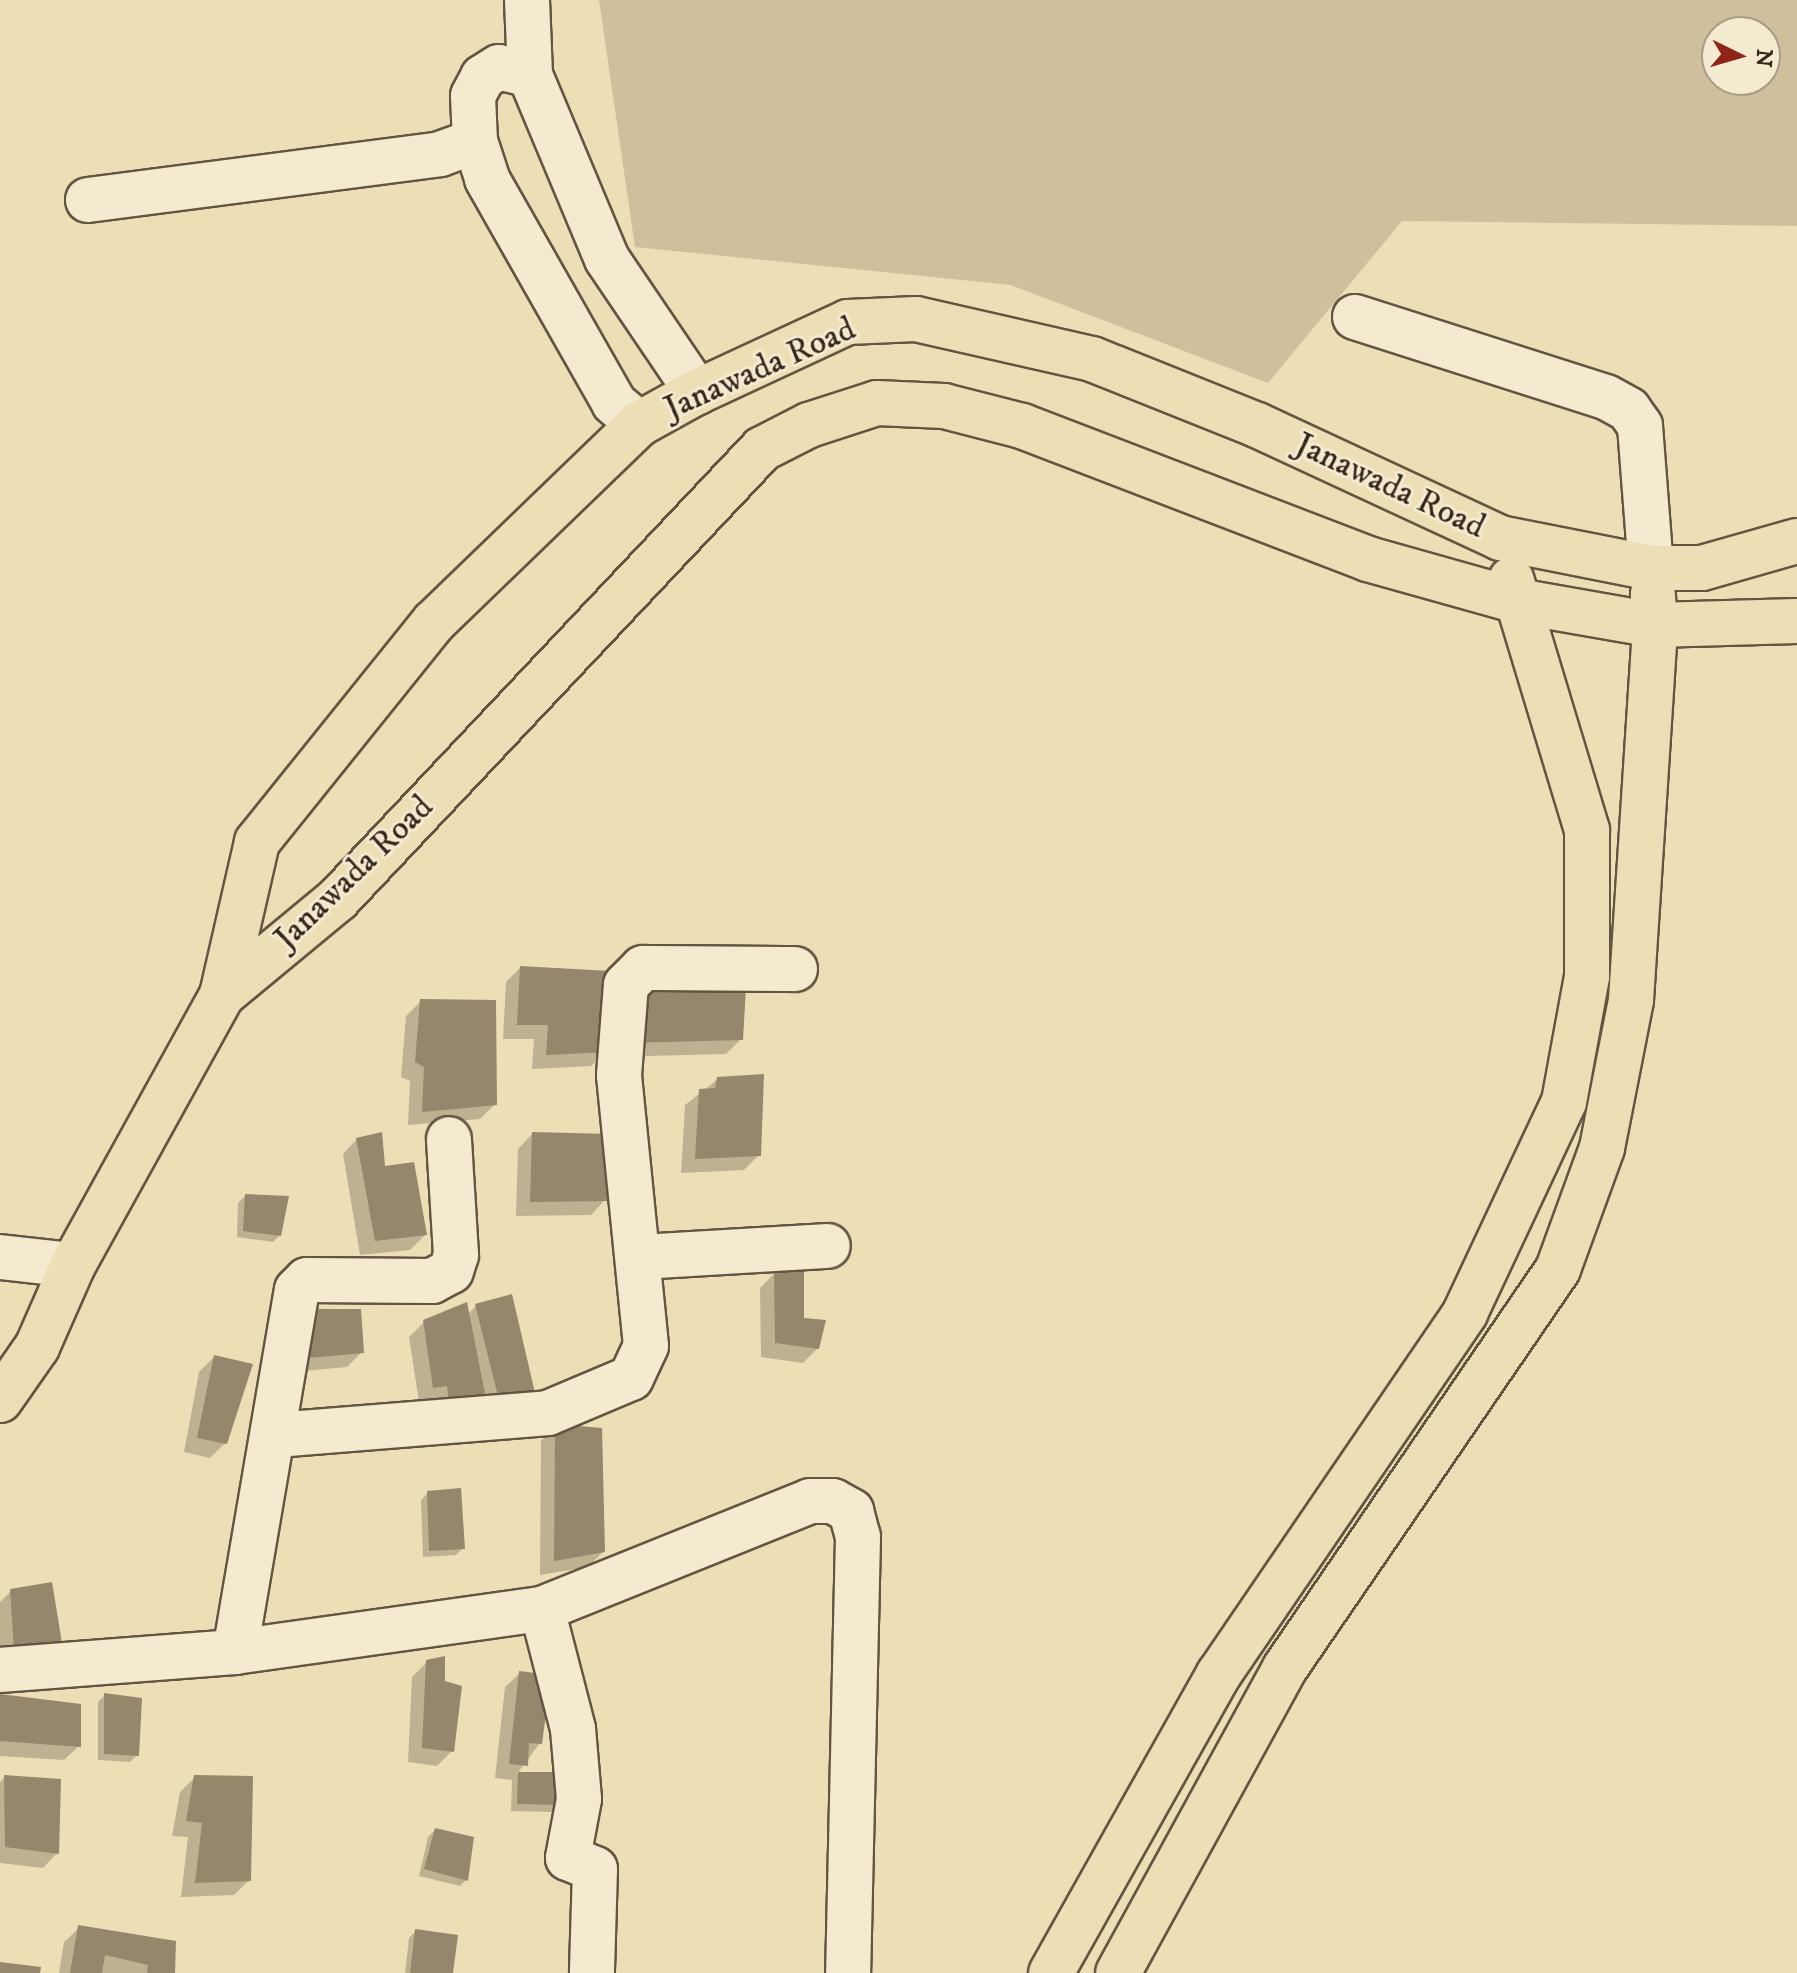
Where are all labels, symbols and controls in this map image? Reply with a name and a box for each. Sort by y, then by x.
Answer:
north arrow [1701,16,1781,96]
text: N [1749,48,1778,68]
street label: Janawada Road [658,309,862,429]
street label: Janawada Road [1289,424,1491,548]
street label: Janawada Road [266,787,442,959]

